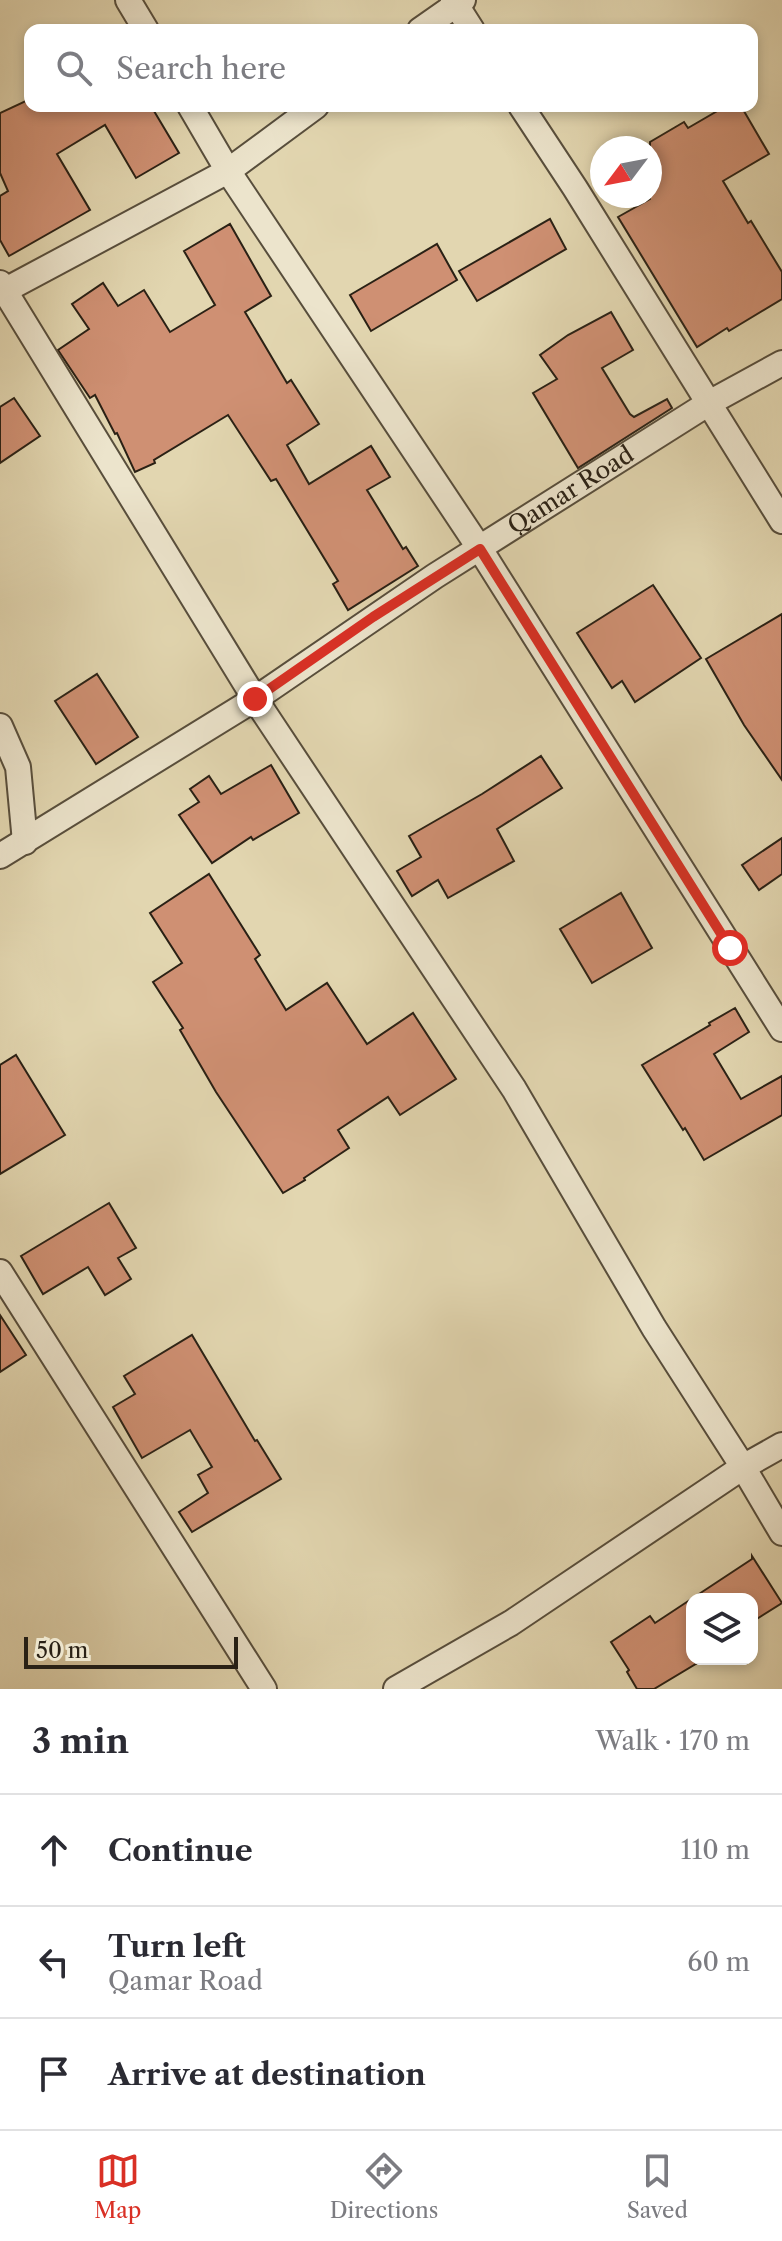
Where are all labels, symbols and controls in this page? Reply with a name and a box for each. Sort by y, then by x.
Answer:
search box [24,24,758,112]
icon: search [52,46,96,90]
text: Search here [116,50,286,87]
north arrow [590,136,662,208]
street label: Qamar Road [502,439,639,540]
route end [237,681,273,717]
route start [712,930,748,966]
map controls [686,1593,758,1665]
button: layers [686,1593,758,1665]
scale bar [24,1633,238,1669]
text: 50 m [36,1637,88,1664]
text: 3 min [32,1720,129,1762]
text: Walk · 170 m [595,1725,750,1757]
icon: ahead [32,1828,76,1872]
text: Continue [108,1832,253,1869]
text: 110 m [681,1834,750,1866]
text: Turn left [108,1928,245,1965]
icon: left [32,1940,76,1984]
text: 60 m [687,1946,750,1978]
text: Qamar Road [108,1965,263,1997]
icon: arrive [32,2052,76,2096]
text: Arrive at destination [108,2056,426,2093]
tab: Map [94,2149,141,2224]
tab: Directions [330,2149,438,2224]
tab: Saved [627,2149,688,2224]

